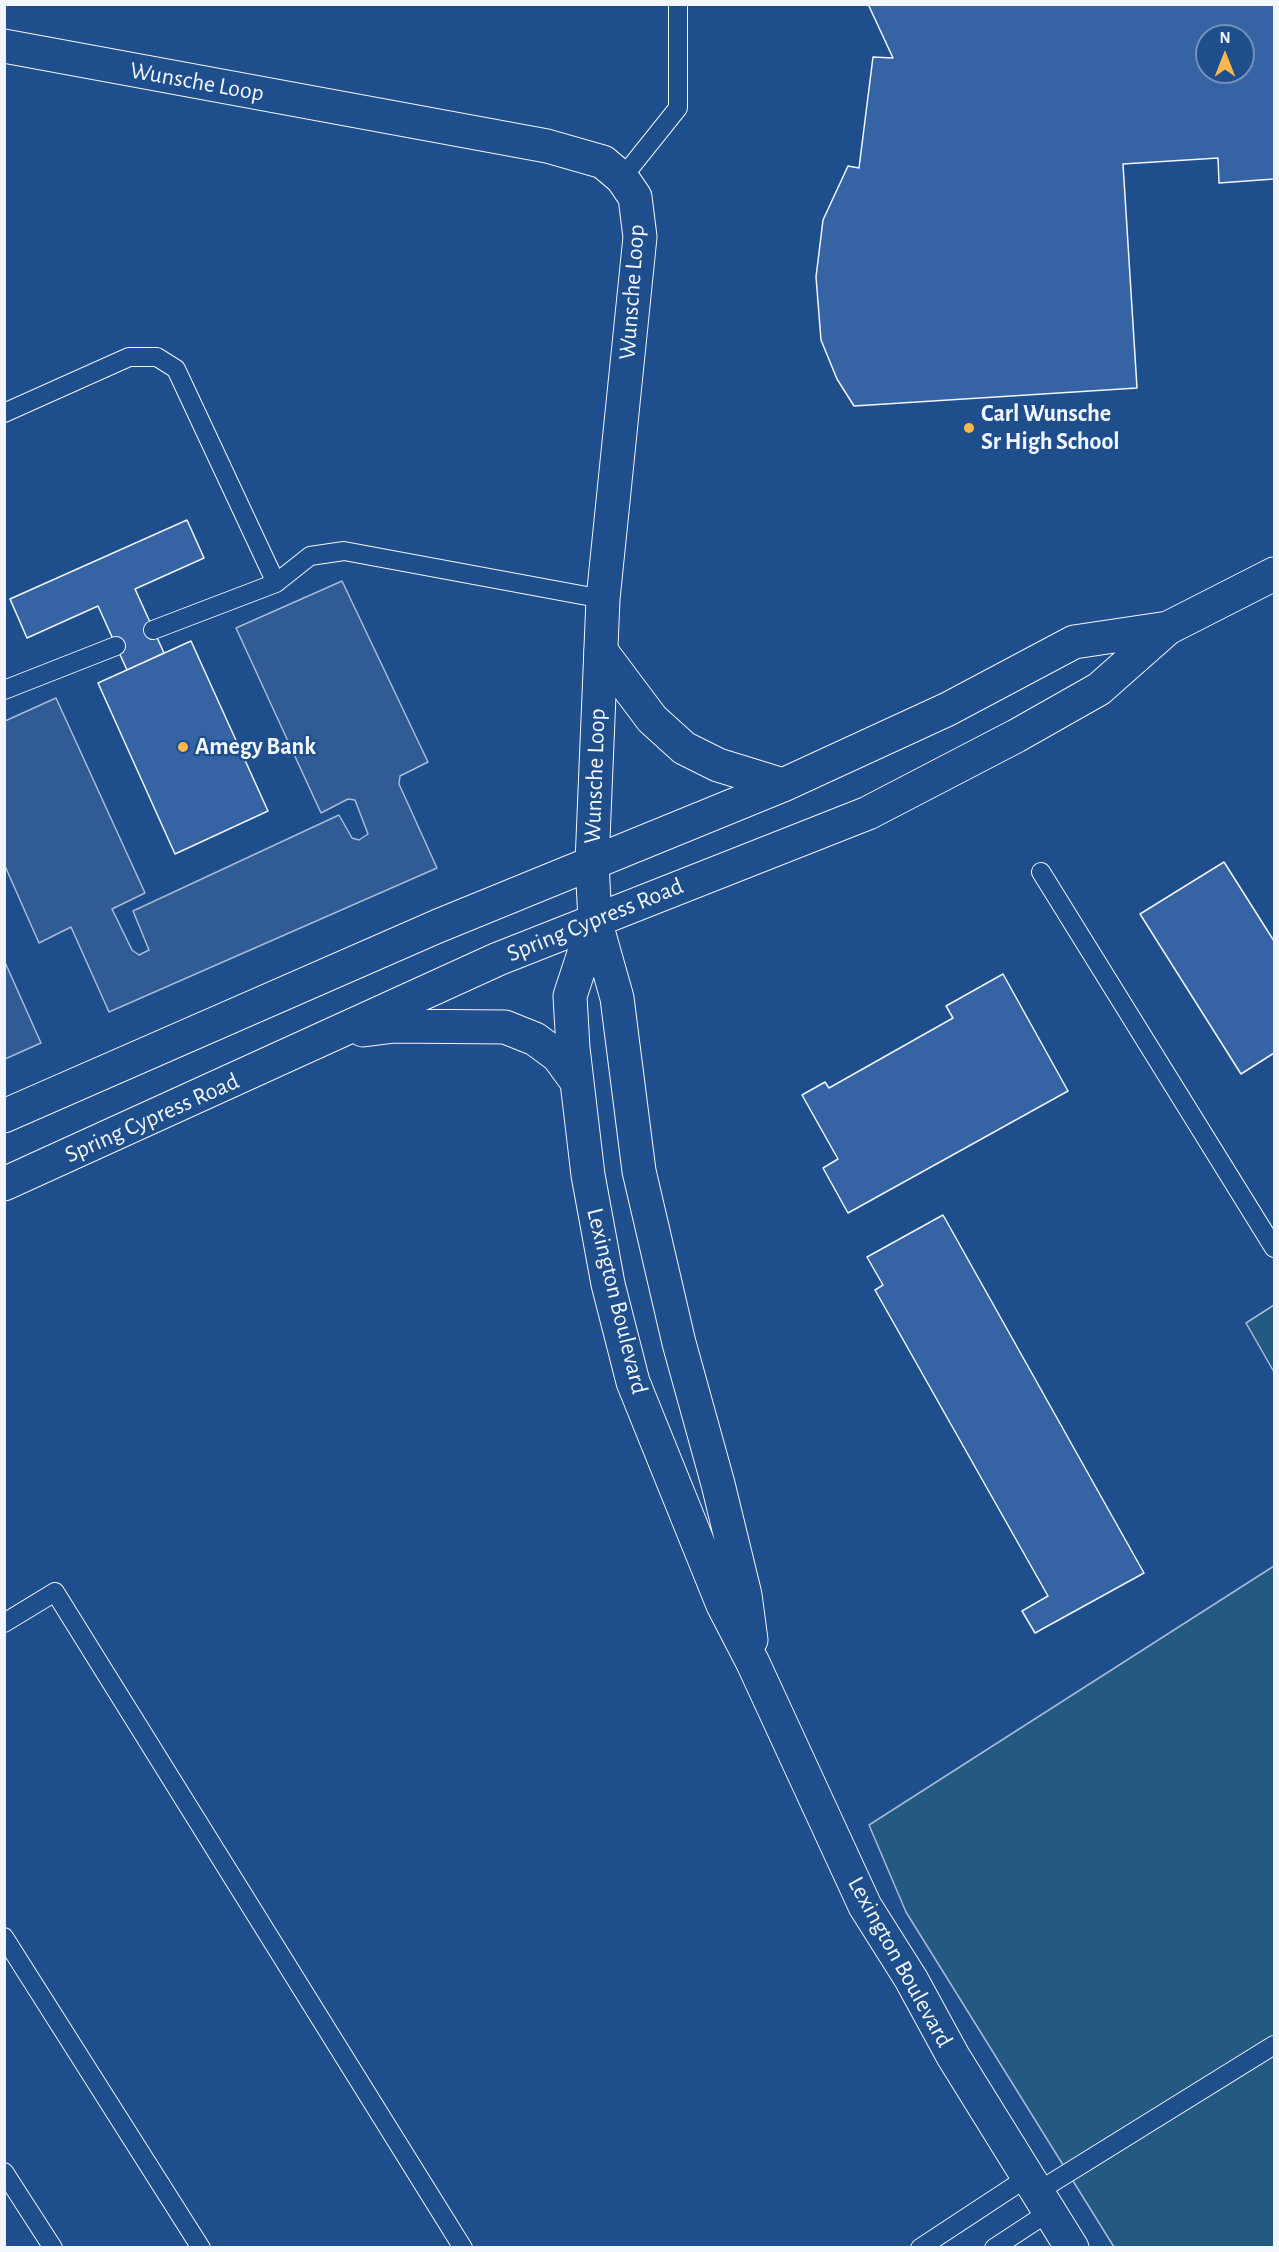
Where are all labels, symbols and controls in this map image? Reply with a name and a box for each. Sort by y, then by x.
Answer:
north arrow [1195,24,1255,84]
text: N [1219,30,1231,46]
street label: Wunsche Loop [128,56,266,108]
street label: Wunsche Loop [613,223,651,361]
place label: Carl Wunsche Sr High School [981,400,1120,456]
marker: Carl Wunsche Sr High School [962,421,976,435]
street label: Wunsche Loop [578,708,612,844]
place label: Amegy Bank [195,733,316,761]
marker: Amegy Bank [176,740,190,754]
street label: Spring Cypress Road [503,872,687,968]
street label: Spring Cypress Road [60,1067,244,1169]
street label: Lexington Boulevard [580,1205,654,1397]
street label: Lexington Boulevard [841,1872,959,2052]

